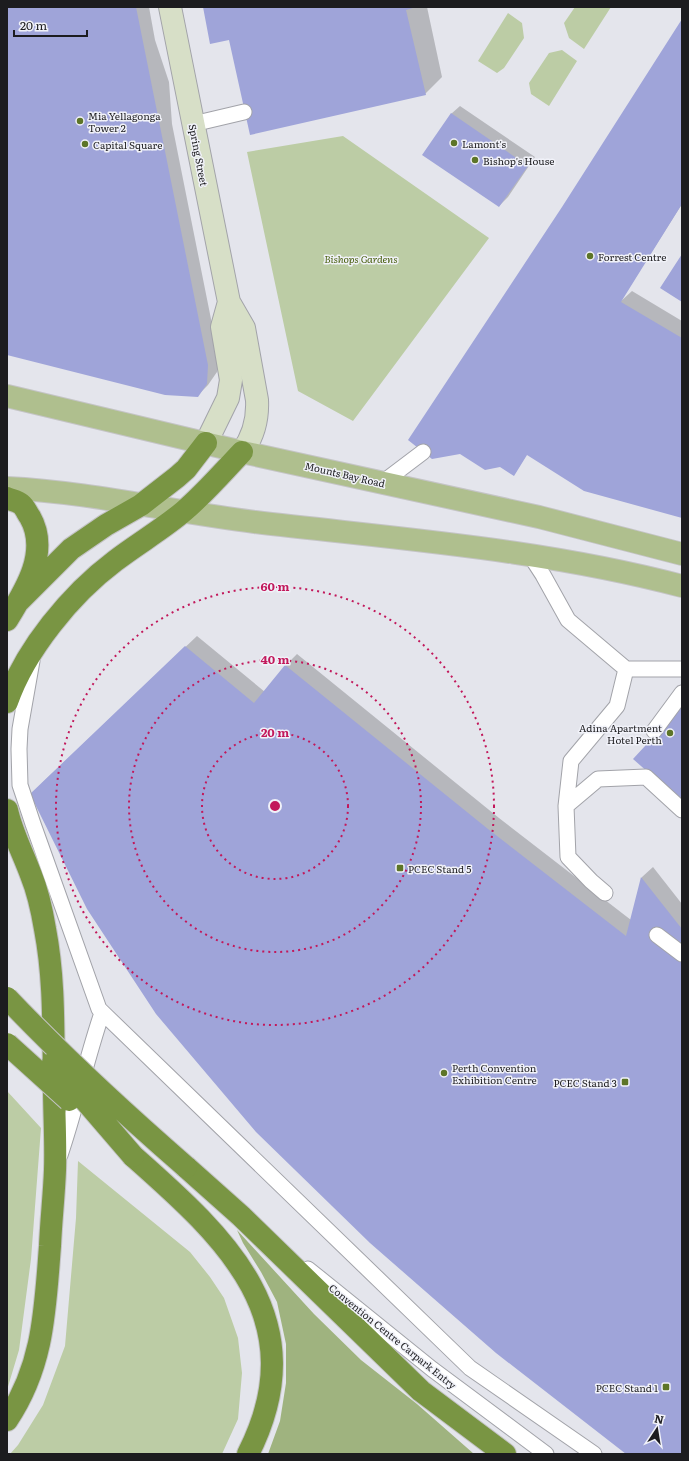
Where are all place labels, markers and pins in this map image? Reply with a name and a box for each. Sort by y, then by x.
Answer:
place label: Mia Yellagonga Tower 2 [88,108,161,135]
marker: Mia Yellagonga Tower 2 [75,116,85,126]
place label: Lamont's [462,136,506,151]
place label: Capital Square [93,137,162,152]
marker: Lamont's [449,138,459,148]
marker: Capital Square [80,139,90,149]
place label: Bishop's House [483,153,554,168]
marker: Bishop's House [470,155,480,165]
place label: Forrest Centre [598,249,666,264]
marker: Forrest Centre [585,251,595,261]
place label: Adina Apartment Hotel Perth [579,720,662,747]
marker: Adina Apartment Hotel Perth [665,728,675,738]
centre of rings [268,799,282,813]
place label: PCEC Stand 5 [408,861,471,876]
marker: PCEC Stand 5 [395,863,405,873]
place label: Perth Convention Exhibition Centre [452,1060,537,1087]
marker: Perth Convention Exhibition Centre [439,1068,449,1078]
place label: PCEC Stand 3 [553,1075,617,1090]
marker: PCEC Stand 3 [620,1077,630,1087]
place label: PCEC Stand 1 [596,1380,658,1395]
marker: PCEC Stand 1 [661,1382,671,1392]

